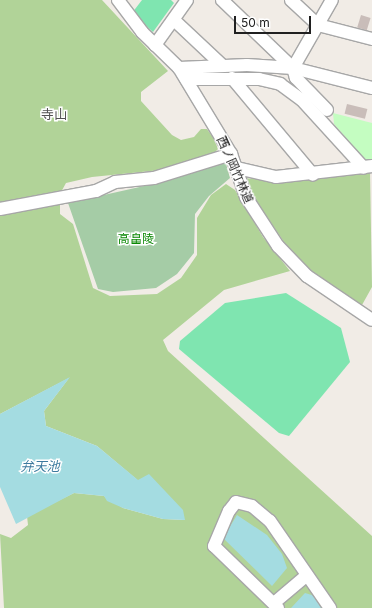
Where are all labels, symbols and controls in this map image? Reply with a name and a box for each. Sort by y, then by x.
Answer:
scale bar [236,8,313,34]
text: 50 m [241,15,270,30]
district label: 寺山 [41,106,67,122]
street label: 西ノ岡竹林道 [214,134,256,206]
park label: 高畠陵 [118,232,154,246]
water label: 弁天池 [21,458,59,474]

